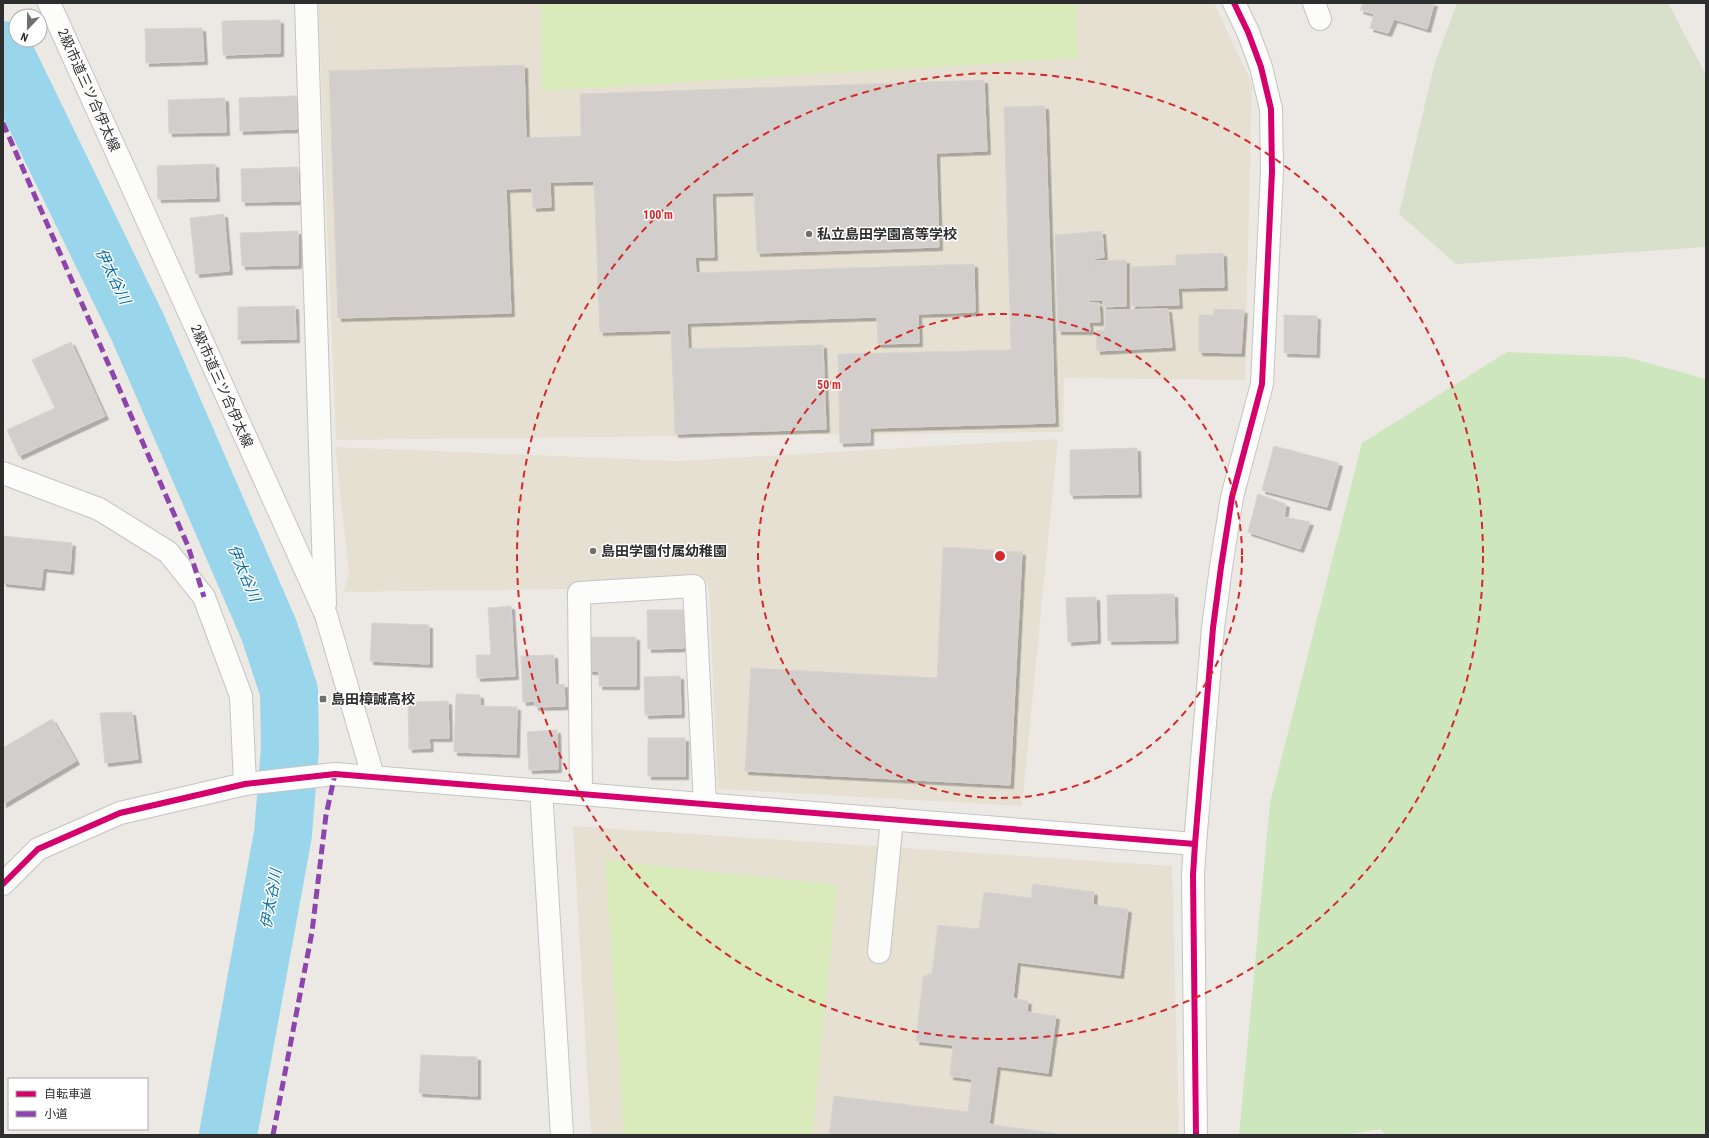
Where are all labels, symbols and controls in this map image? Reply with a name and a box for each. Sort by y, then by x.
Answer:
north arrow [8,8,48,48]
street label: 2級市道三ツ合伊太線 [55,26,123,154]
text: N [19,29,30,44]
text: 100 m [643,208,673,222]
place label: 私立島田学園高等学校 [817,226,957,242]
marker: 私立島田学園高等学校 [804,229,814,239]
water label: 伊太谷川 [92,245,135,309]
street label: 2級市道三ツ合伊太線 [188,322,256,450]
text: 50 m [817,378,841,392]
water label: 伊太谷川 [224,542,265,606]
place label: 島田学園付属幼稚園 [601,543,727,559]
marker: 島田学園付属幼稚園 [588,546,598,556]
centre of rings [993,549,1007,563]
place label: 島田樟誠高校 [331,691,415,707]
marker: 島田樟誠高校 [318,694,328,704]
water label: 伊太谷川 [257,866,285,930]
legend [8,1078,148,1130]
text: 自転車道 [44,1087,92,1101]
text: 小道 [44,1107,68,1121]

